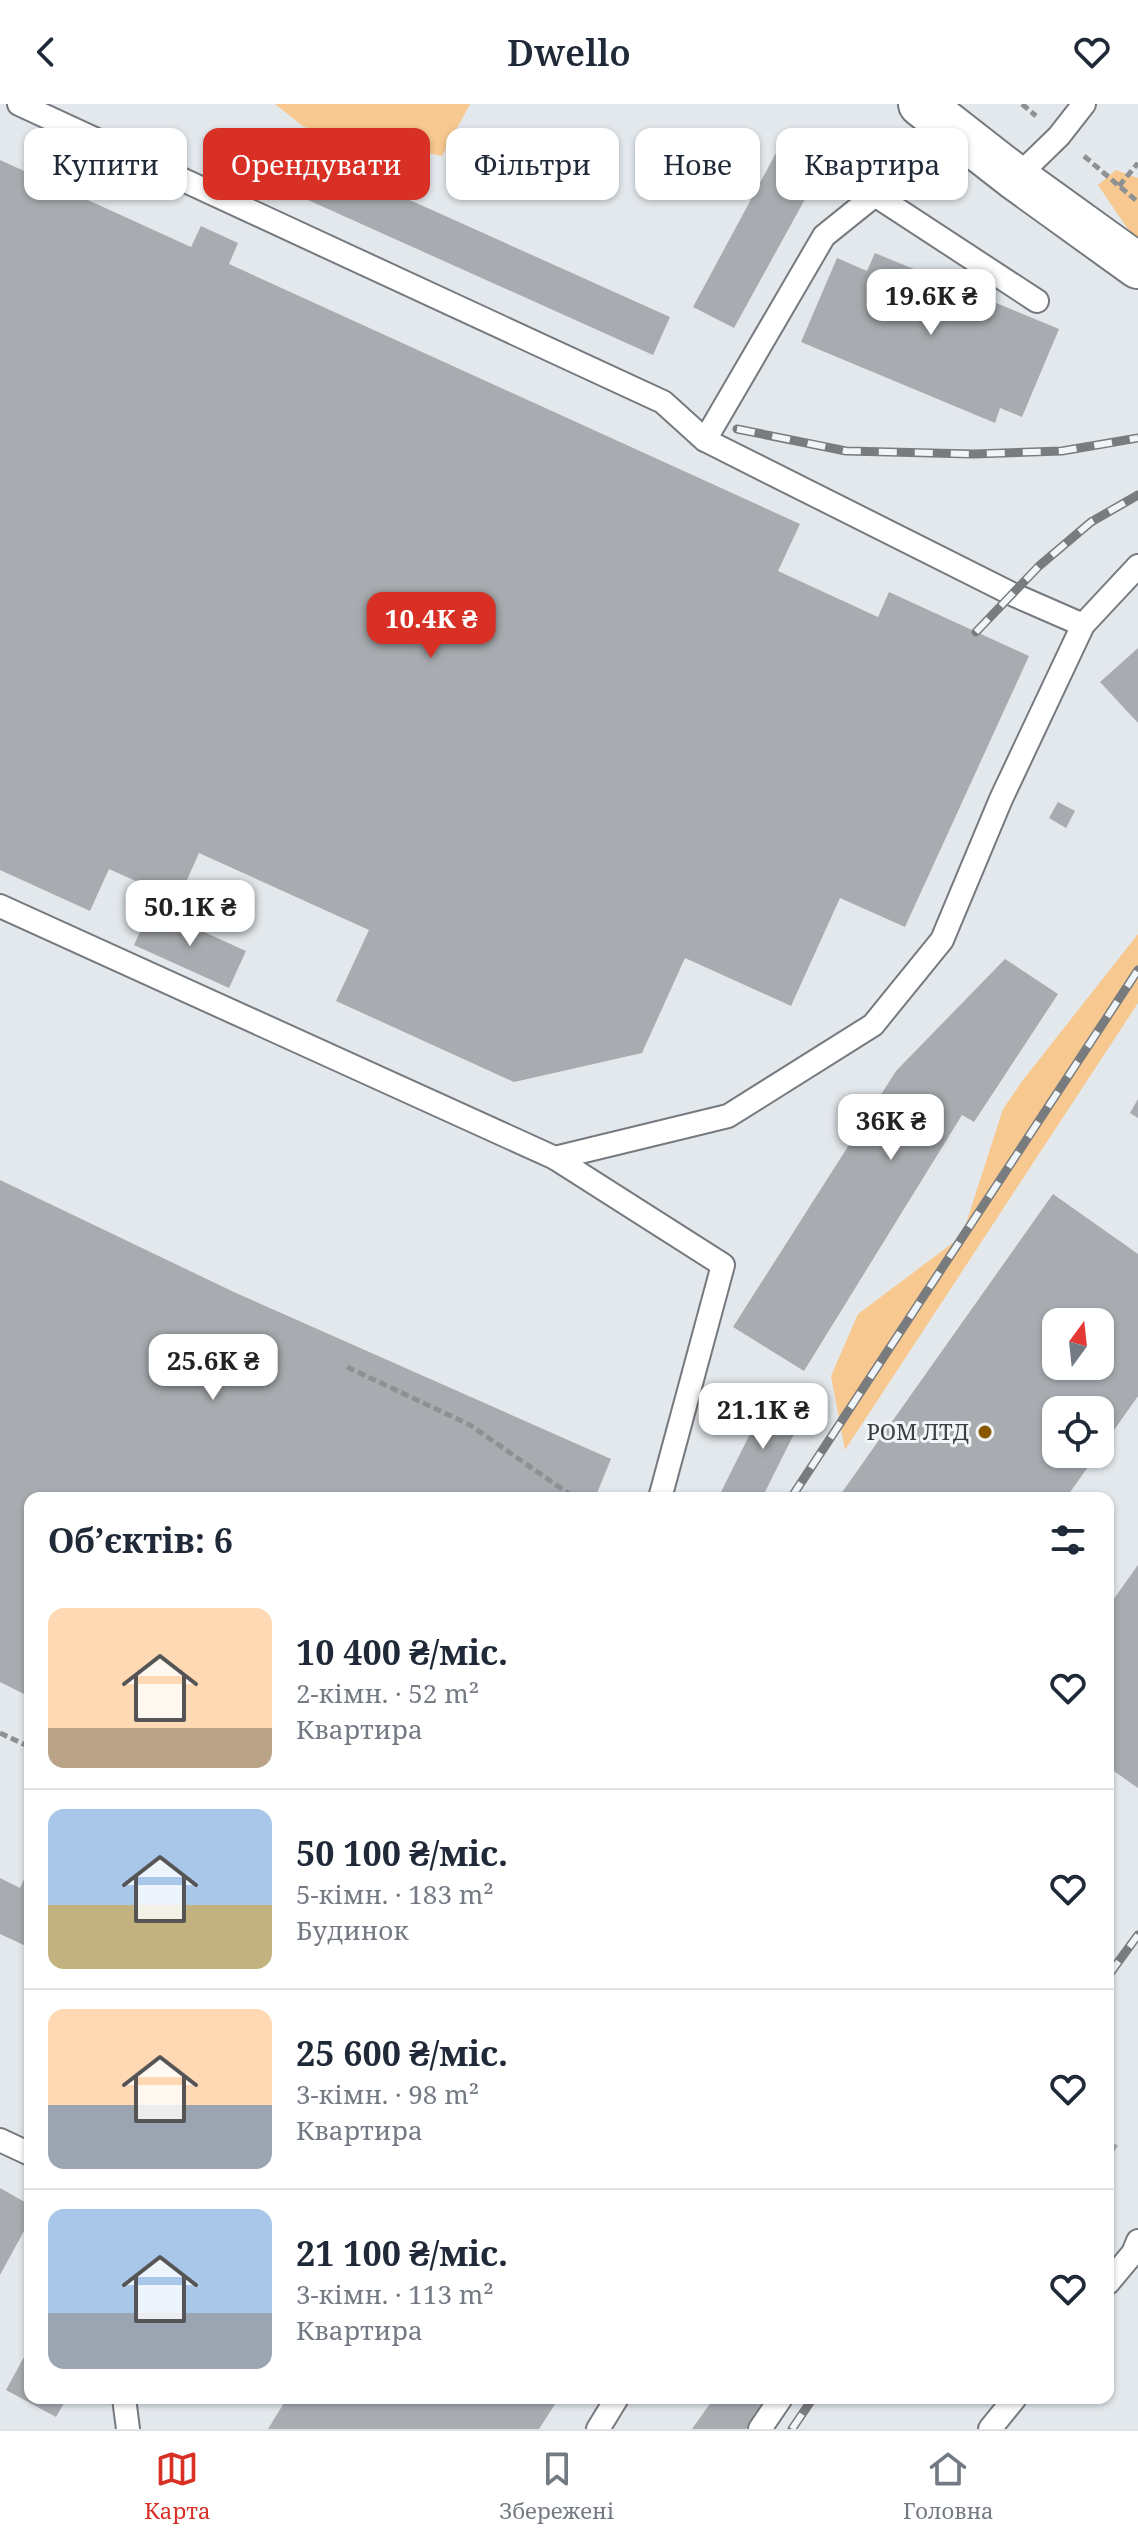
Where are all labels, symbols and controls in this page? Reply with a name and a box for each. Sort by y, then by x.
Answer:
text: Dwello [507,28,631,77]
icon: back [24,30,68,74]
icon: heart [1070,30,1114,74]
chip: Купити [24,128,187,200]
chip: Орендувати [203,128,430,200]
chip: Фільтри [446,128,619,200]
chip: Нове [635,128,760,200]
chip: Квартира [776,128,968,200]
pin: 19.6K ₴ [857,269,1005,337]
text: 19.6K ₴ [885,277,977,313]
pin: 10.4K ₴ [357,592,505,660]
text: 10.4K ₴ [385,600,477,636]
pin: 50.1K ₴ [116,880,264,948]
text: 50.1K ₴ [144,888,236,924]
pin: 36K ₴ [835,1094,947,1162]
text: 36K ₴ [856,1102,926,1138]
north arrow [1042,1308,1114,1380]
map controls [1042,1308,1114,1468]
pin: 25.6K ₴ [139,1334,287,1402]
text: 25.6K ₴ [167,1342,259,1378]
pin: 21.1K ₴ [689,1383,837,1451]
text: 21.1K ₴ [717,1391,809,1427]
button: locate [1042,1396,1114,1468]
place label: РОМ ЛТД [866,1416,969,1446]
marker: РОМ ЛТД [976,1423,994,1441]
text: Об’єктів: 6 [48,1517,233,1563]
icon: filters [1046,1518,1090,1562]
text: 10 400 ₴/міс. [296,1629,508,1675]
icon: home [112,1640,208,1736]
icon: heart [1046,1666,1090,1710]
text: 2-кімн. · 52 m² [296,1675,479,1711]
text: Квартира [296,1711,423,1747]
text: 50 100 ₴/міс. [296,1830,508,1876]
icon: home [112,1841,208,1937]
icon: heart [1046,1867,1090,1911]
text: 5-кімн. · 183 m² [296,1876,494,1912]
text: Будинок [296,1912,409,1948]
text: 25 600 ₴/міс. [296,2030,508,2076]
icon: home [112,2041,208,2137]
icon: heart [1046,2067,1090,2111]
text: 3-кімн. · 98 m² [296,2076,479,2112]
text: Квартира [296,2112,423,2148]
text: 21 100 ₴/міс. [296,2230,508,2276]
icon: home [112,2241,208,2337]
icon: heart [1046,2267,1090,2311]
text: 3-кімн. · 113 m² [296,2276,494,2312]
text: Квартира [296,2312,423,2348]
tab: Карта [144,2447,211,2525]
tab: Збережені [499,2447,614,2525]
tab: Головна [903,2447,994,2525]

